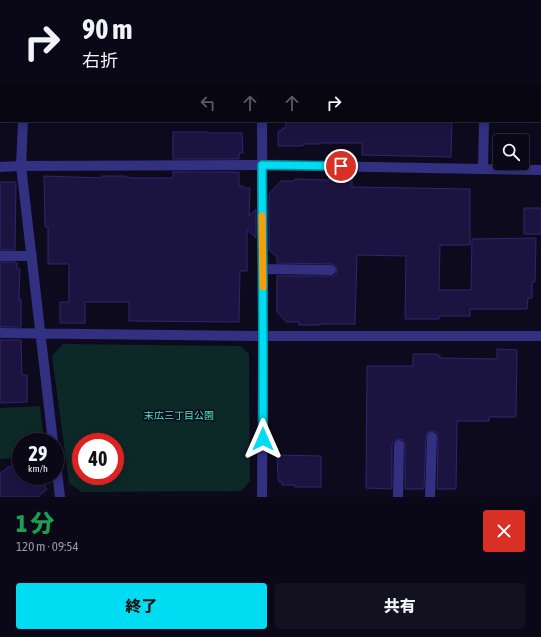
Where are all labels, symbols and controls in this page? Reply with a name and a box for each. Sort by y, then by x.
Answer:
text: 90 m [82,13,132,45]
icon: right [16,16,68,68]
text: 右折 [82,50,118,71]
icon: left [197,92,219,114]
icon: ahead [239,92,261,114]
icon: ahead [281,92,303,114]
icon: right [323,92,345,114]
map controls [493,134,529,170]
button: search [493,134,529,170]
pin [324,149,358,183]
icon: arrive [330,155,352,177]
park label: 末広三丁目公園 [144,410,214,421]
position arrow [242,418,284,460]
speed limit sign: 40 [72,433,124,485]
text: 29 [29,442,47,465]
text: km/h [28,463,48,474]
text: 1 分 [16,510,55,537]
button: close [483,510,525,552]
text: 120 m · 09:54 [16,539,79,554]
button: 終了 [16,583,267,629]
button: 共有 [275,583,525,629]

